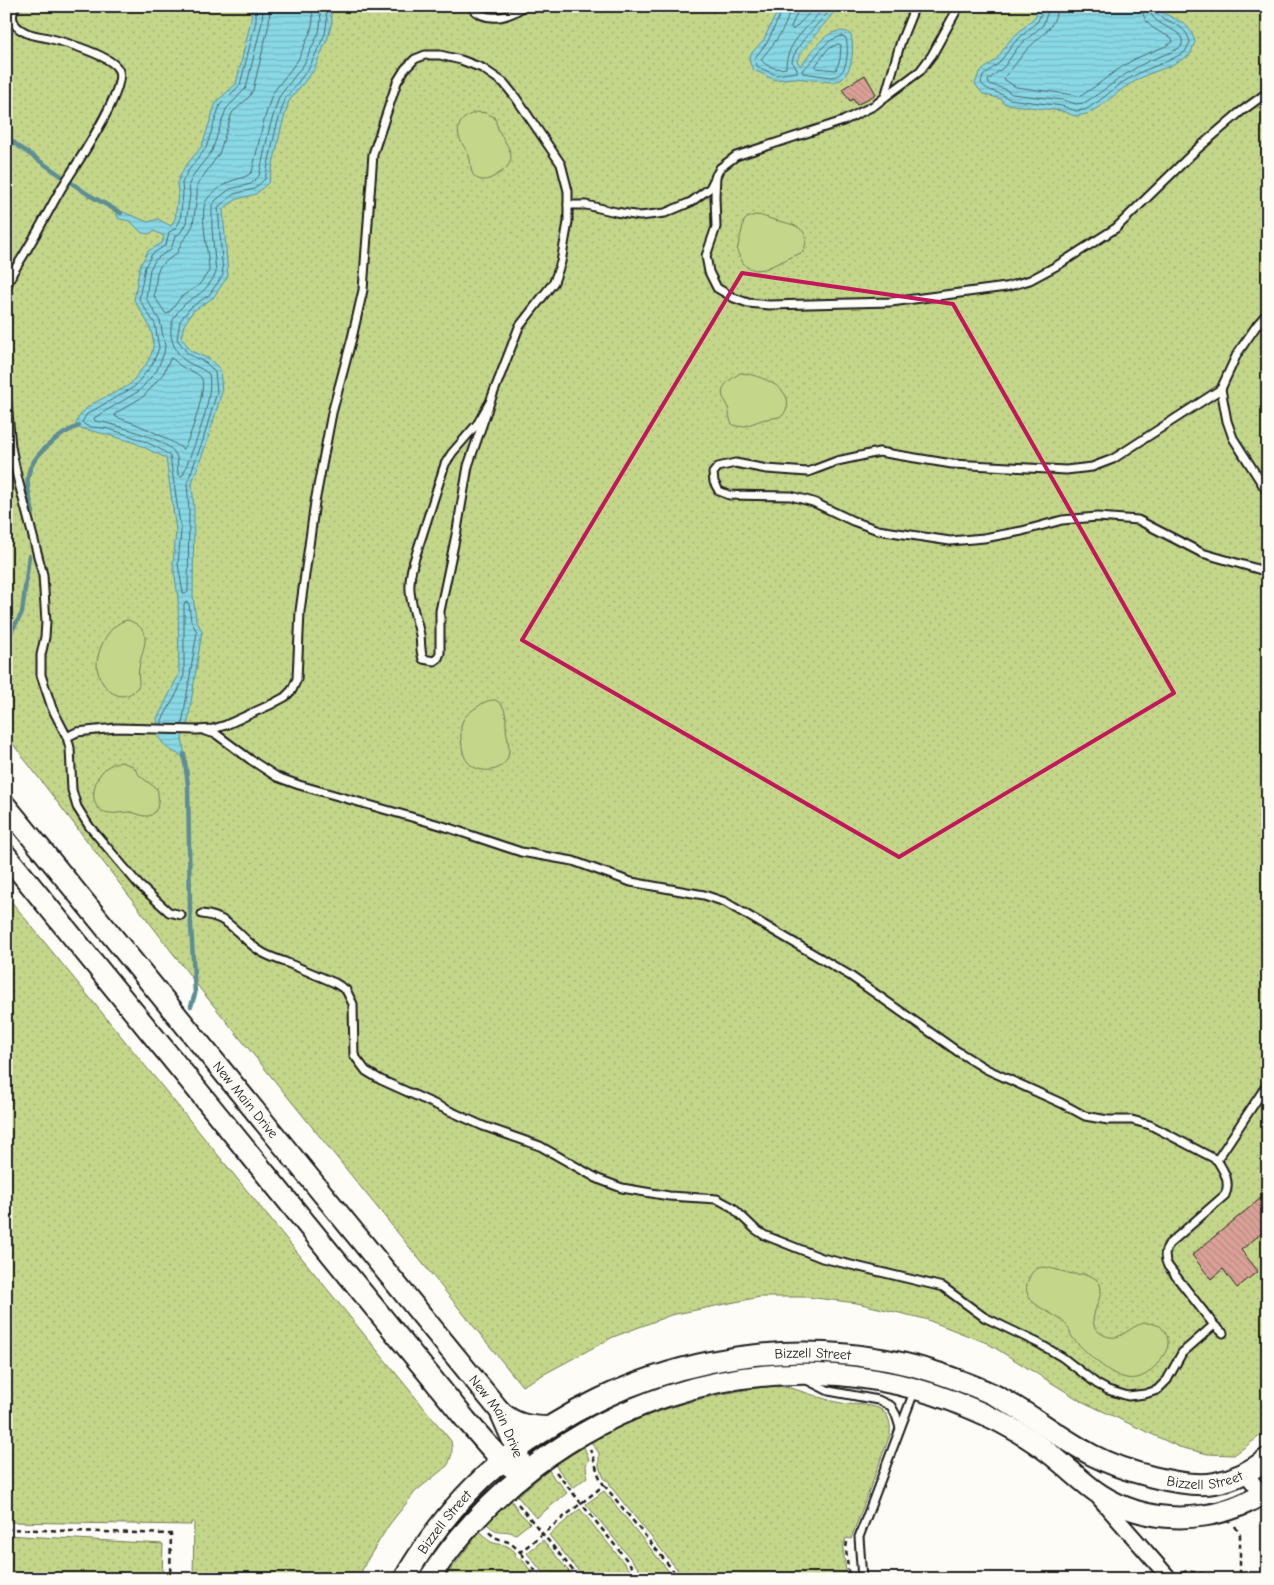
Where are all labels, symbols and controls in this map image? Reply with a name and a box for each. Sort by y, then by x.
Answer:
street label: New Main Drive [209,1058,282,1142]
street label: Bizzell Street [774,1344,853,1364]
street label: New Main Drive [465,1372,527,1459]
street label: Bizzell Street [1165,1467,1246,1493]
street label: Bizzell Street [414,1486,476,1557]

